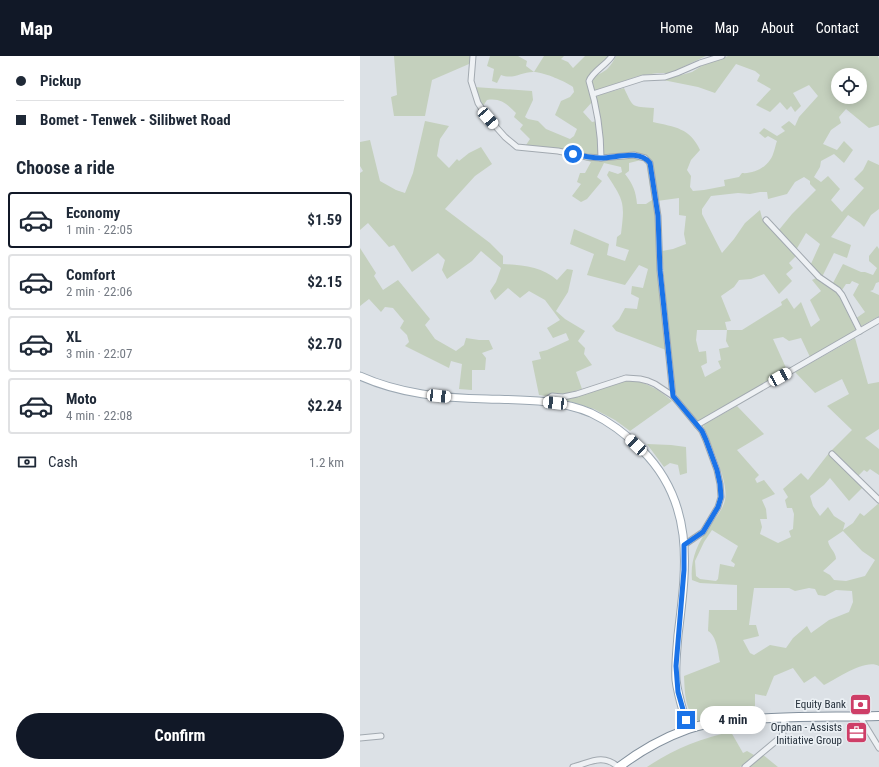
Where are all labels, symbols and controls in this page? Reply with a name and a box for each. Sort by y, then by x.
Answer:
text: Map [20,17,53,40]
text: Home [660,20,693,36]
text: Map [715,20,739,36]
text: About [761,20,794,36]
text: Contact [816,20,859,36]
map controls [831,68,867,104]
button: locate [831,68,867,104]
text: Pickup [40,72,81,90]
car [476,105,500,131]
text: Bomet - Tenwek - Silibwet Road [40,111,231,129]
route start [564,145,582,163]
text: Choose a ride [16,157,115,178]
icon: car [18,202,54,238]
text: Economy [66,204,120,222]
text: $1.59 [307,211,342,229]
text: 1 min · 22:05 [66,222,132,237]
icon: car [18,264,54,300]
text: Comfort [66,266,115,284]
text: $2.15 [307,273,342,291]
text: 2 min · 22:06 [66,284,132,299]
icon: car [18,326,54,362]
text: XL [66,328,82,346]
text: $2.70 [307,335,342,353]
text: 3 min · 22:07 [66,346,132,361]
car [767,366,793,388]
icon: car [18,388,54,424]
car [426,389,452,403]
text: Moto [66,390,97,408]
car [542,396,568,410]
text: $2.24 [307,397,342,415]
text: 4 min · 22:08 [66,408,132,423]
car [623,432,649,458]
icon: cash [16,451,38,473]
text: Cash [48,453,78,471]
text: 1.2 km [309,455,344,470]
bank icon: Equity Bank [848,691,874,717]
place label: Equity Bank [795,698,846,711]
callout: 4 min [700,706,766,734]
route end [677,711,695,729]
text: 4 min [719,712,747,727]
button: Confirm [16,713,344,759]
office icon: Orphan - Assists Initiative Group [844,720,870,746]
place label: Orphan - Assists Initiative Group [771,721,842,747]

